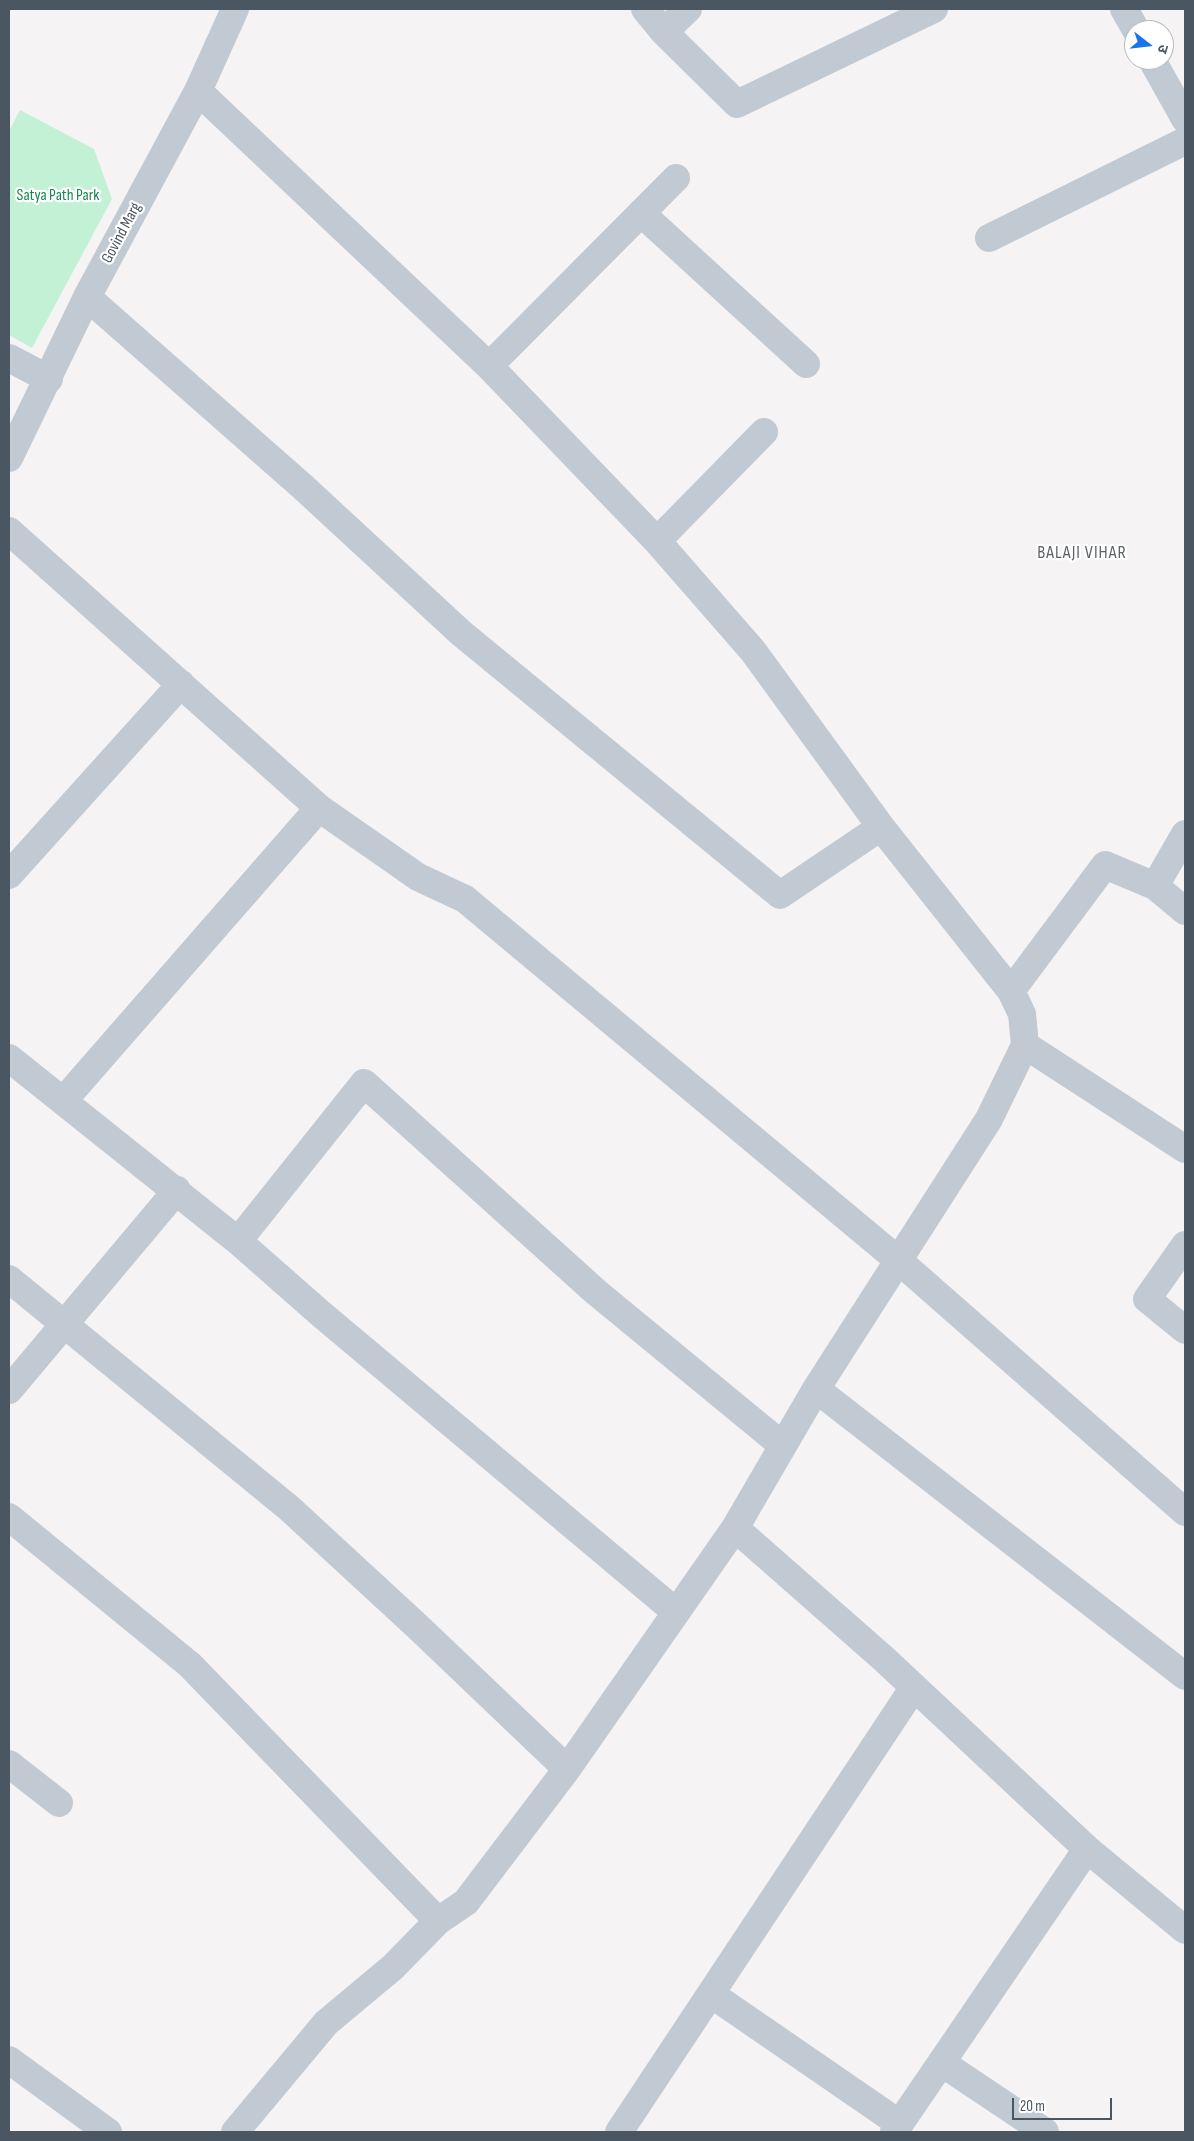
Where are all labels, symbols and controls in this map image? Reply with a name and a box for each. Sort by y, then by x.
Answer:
north arrow [1124,20,1174,70]
text: उ [1154,43,1172,55]
park label: Satya Path Park [17,186,99,206]
street label: Govind Marg [98,199,146,267]
district label: BALAJI VIHAR [1036,542,1128,564]
scale bar [1014,2088,1114,2120]
text: 20 m [1020,2097,1045,2116]

